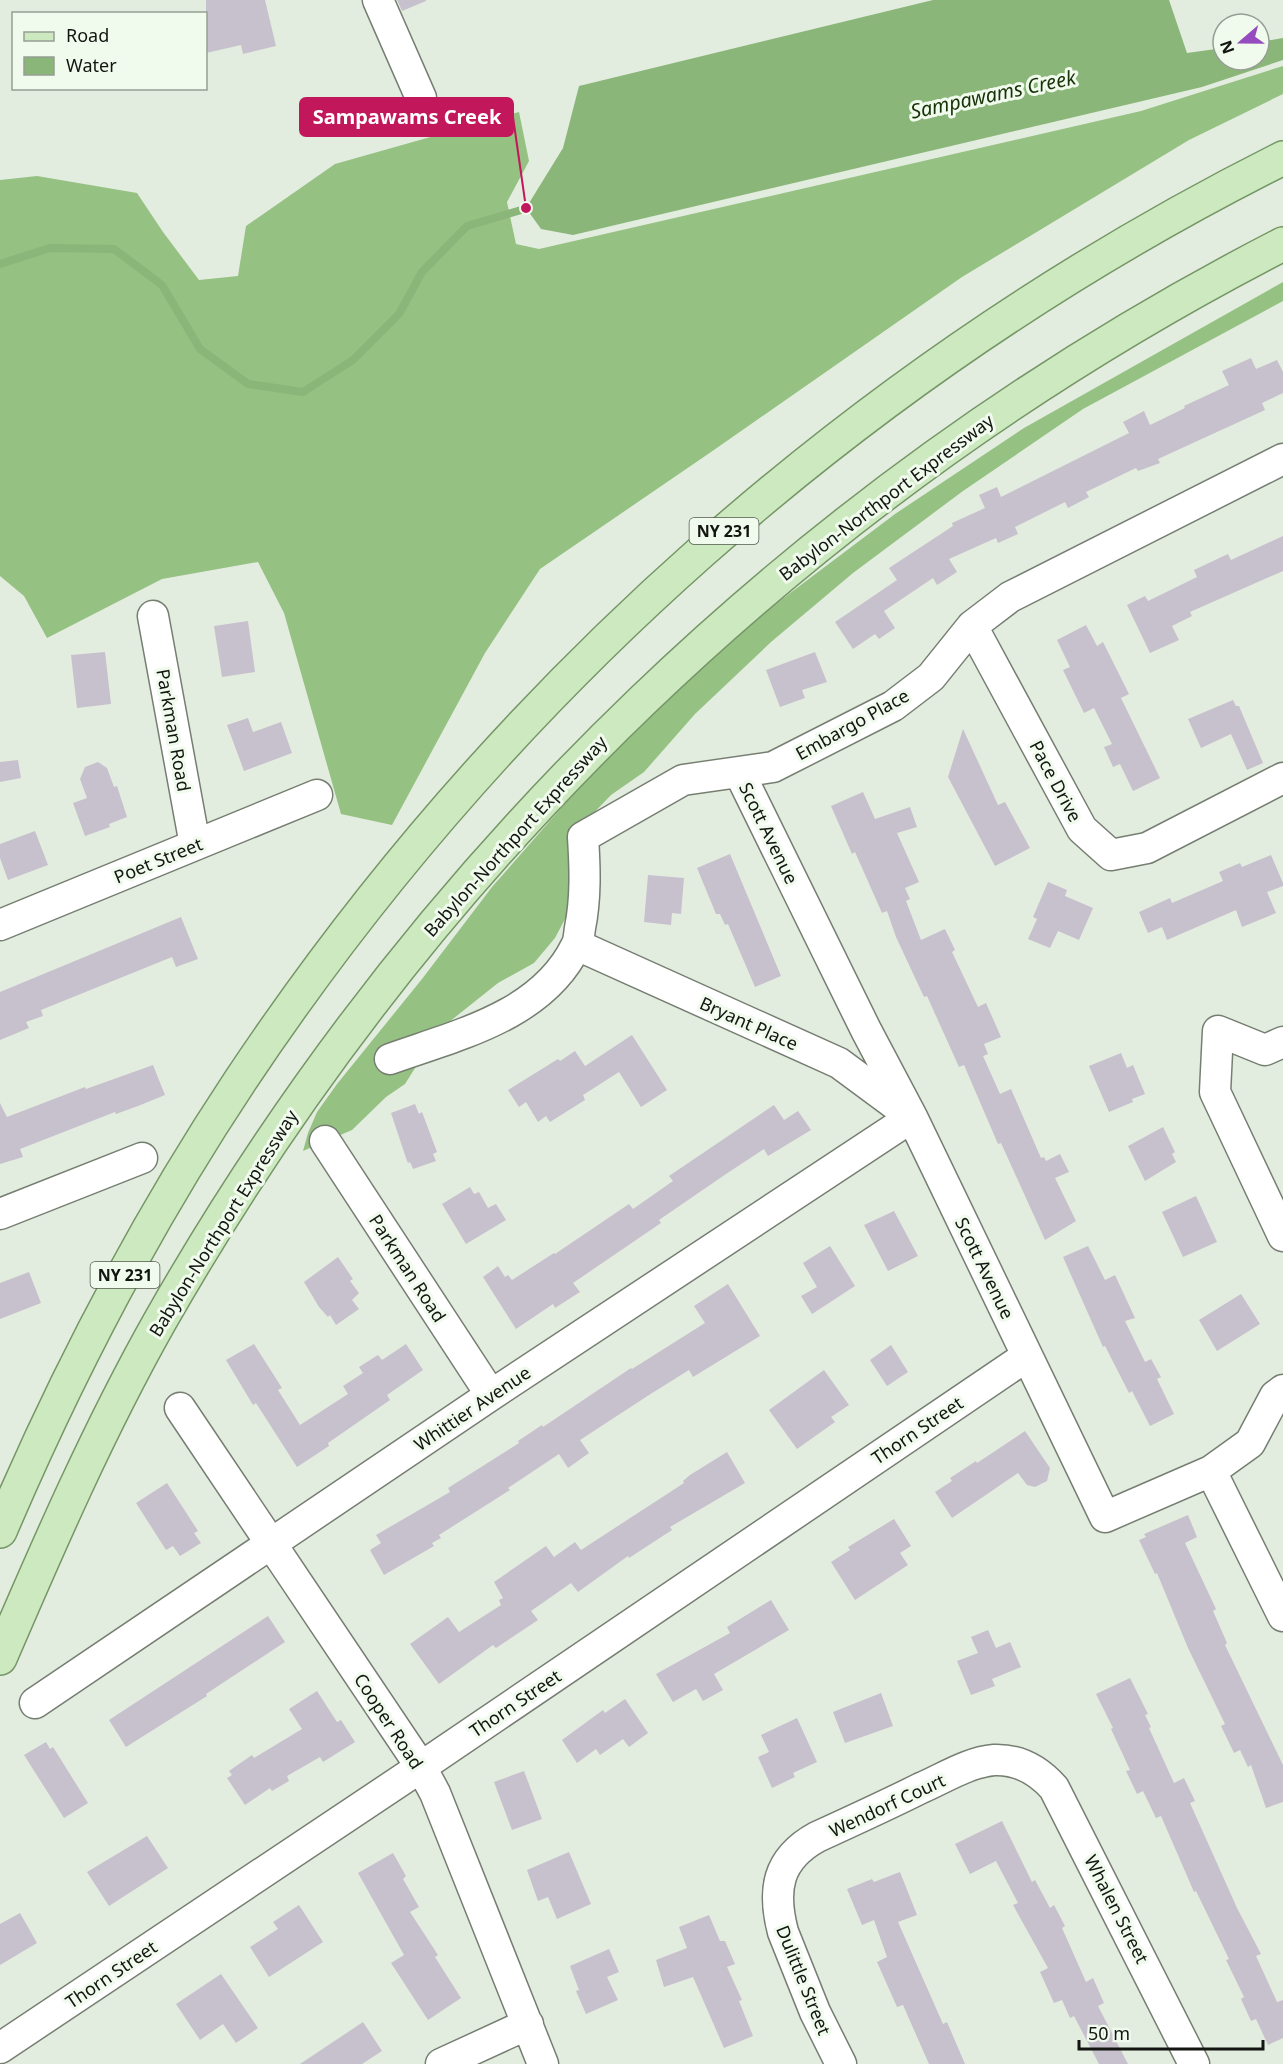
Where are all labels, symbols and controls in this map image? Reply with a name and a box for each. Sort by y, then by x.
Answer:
legend [12,12,207,90]
north arrow [1211,12,1271,72]
text: Road [66,23,109,47]
text: N [1214,37,1239,57]
text: Water [66,53,117,77]
water label: Sampawams Creek [908,63,1079,125]
callout: Sampawams Creek [300,98,513,136]
text: Sampawams Creek [313,103,502,130]
street label: Babylon-Northport Expressway [774,408,999,586]
road number: NY 231 [690,518,758,544]
street label: Parkman Road [151,667,197,793]
street label: Embargo Place [791,683,913,765]
street label: Babylon-Northport Expressway [418,730,612,942]
street label: Pace Drive [1025,736,1087,826]
street label: Scott Avenue [734,778,804,888]
street label: Poet Street [110,831,206,889]
street label: Bryant Place [696,991,802,1055]
street label: Babylon-Northport Expressway [143,1105,303,1341]
street label: Parkman Road [364,1209,452,1327]
street label: Scott Avenue [950,1213,1020,1323]
road number: NY 231 [90,1262,160,1288]
street label: Whittier Avenue [409,1360,535,1456]
street label: Thorn Street [867,1390,968,1469]
street label: Thorn Street [465,1663,566,1742]
street label: Cooper Road [349,1668,429,1774]
street label: Wendorf Court [825,1767,949,1842]
street label: Whalen Street [1079,1851,1155,1968]
street label: Dulittle Street [771,1922,837,2039]
street label: Thorn Street [61,1934,162,2013]
scale bar [1079,2013,1264,2051]
text: 50 m [1088,2021,1130,2045]

